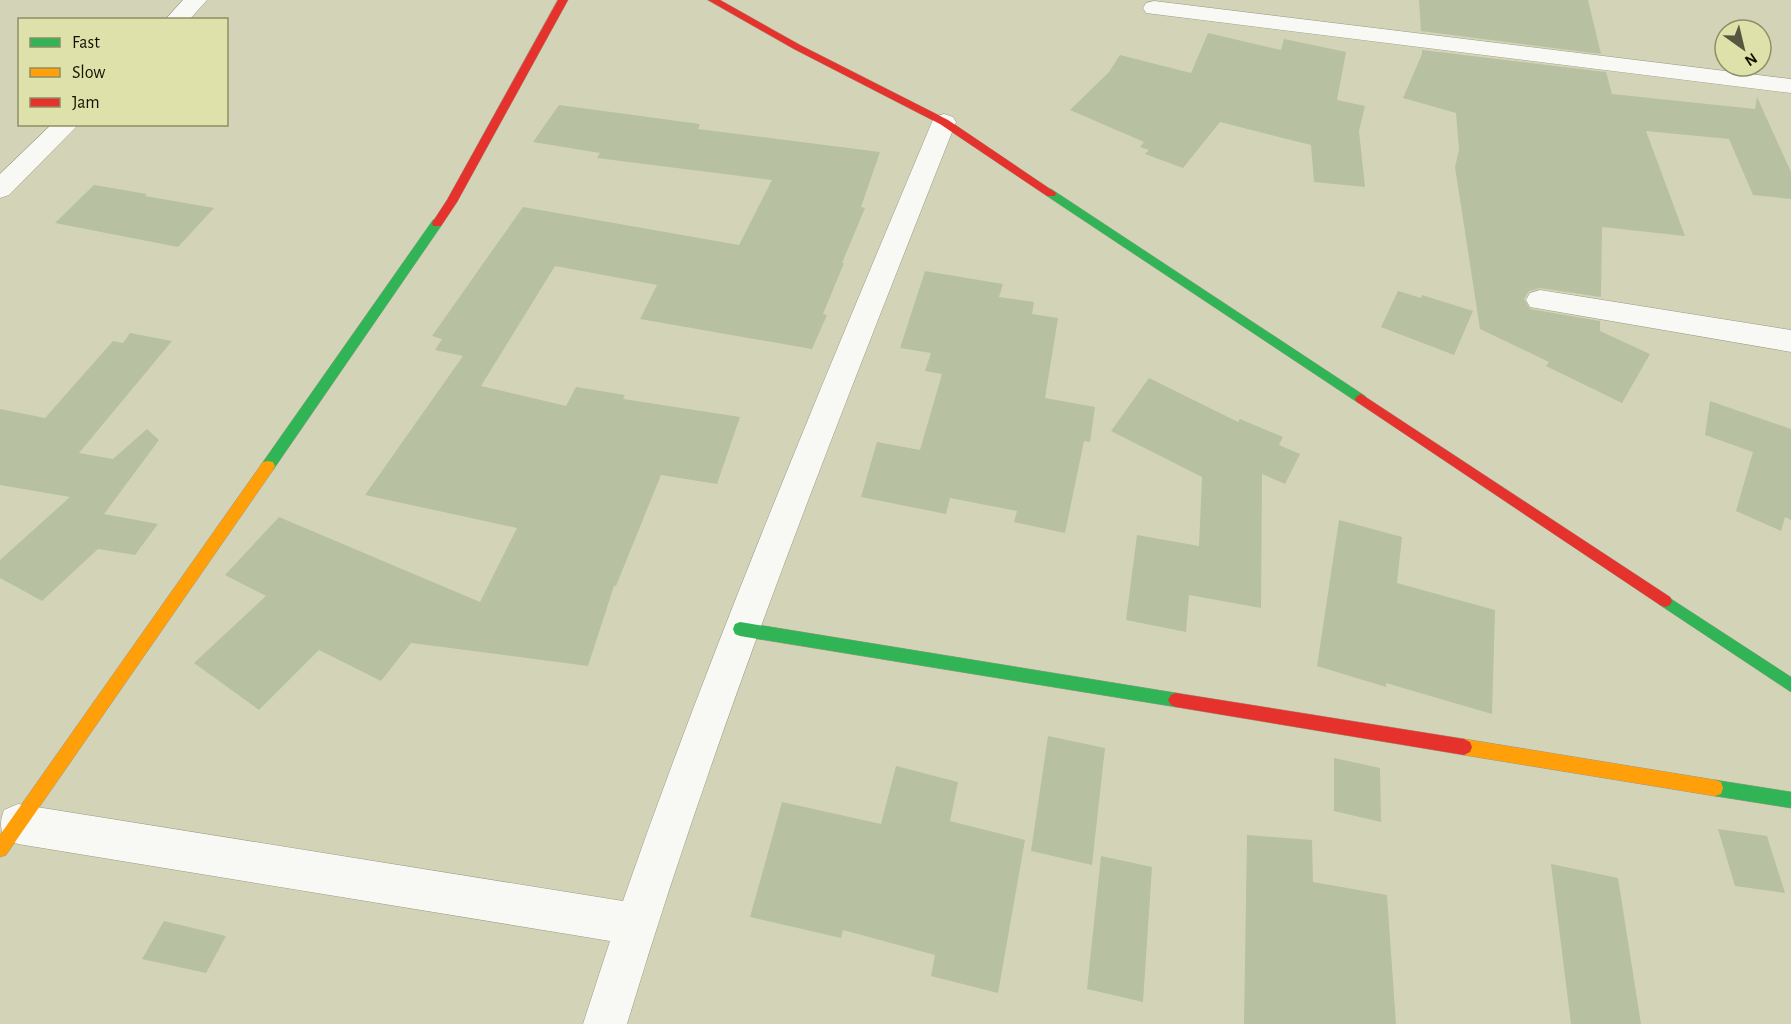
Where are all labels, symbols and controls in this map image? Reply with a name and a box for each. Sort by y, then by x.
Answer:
legend [18,18,228,126]
north arrow [1713,18,1773,78]
text: Fast [72,34,100,52]
text: N [1742,50,1760,69]
text: Slow [72,64,105,82]
text: Jam [72,94,100,112]

